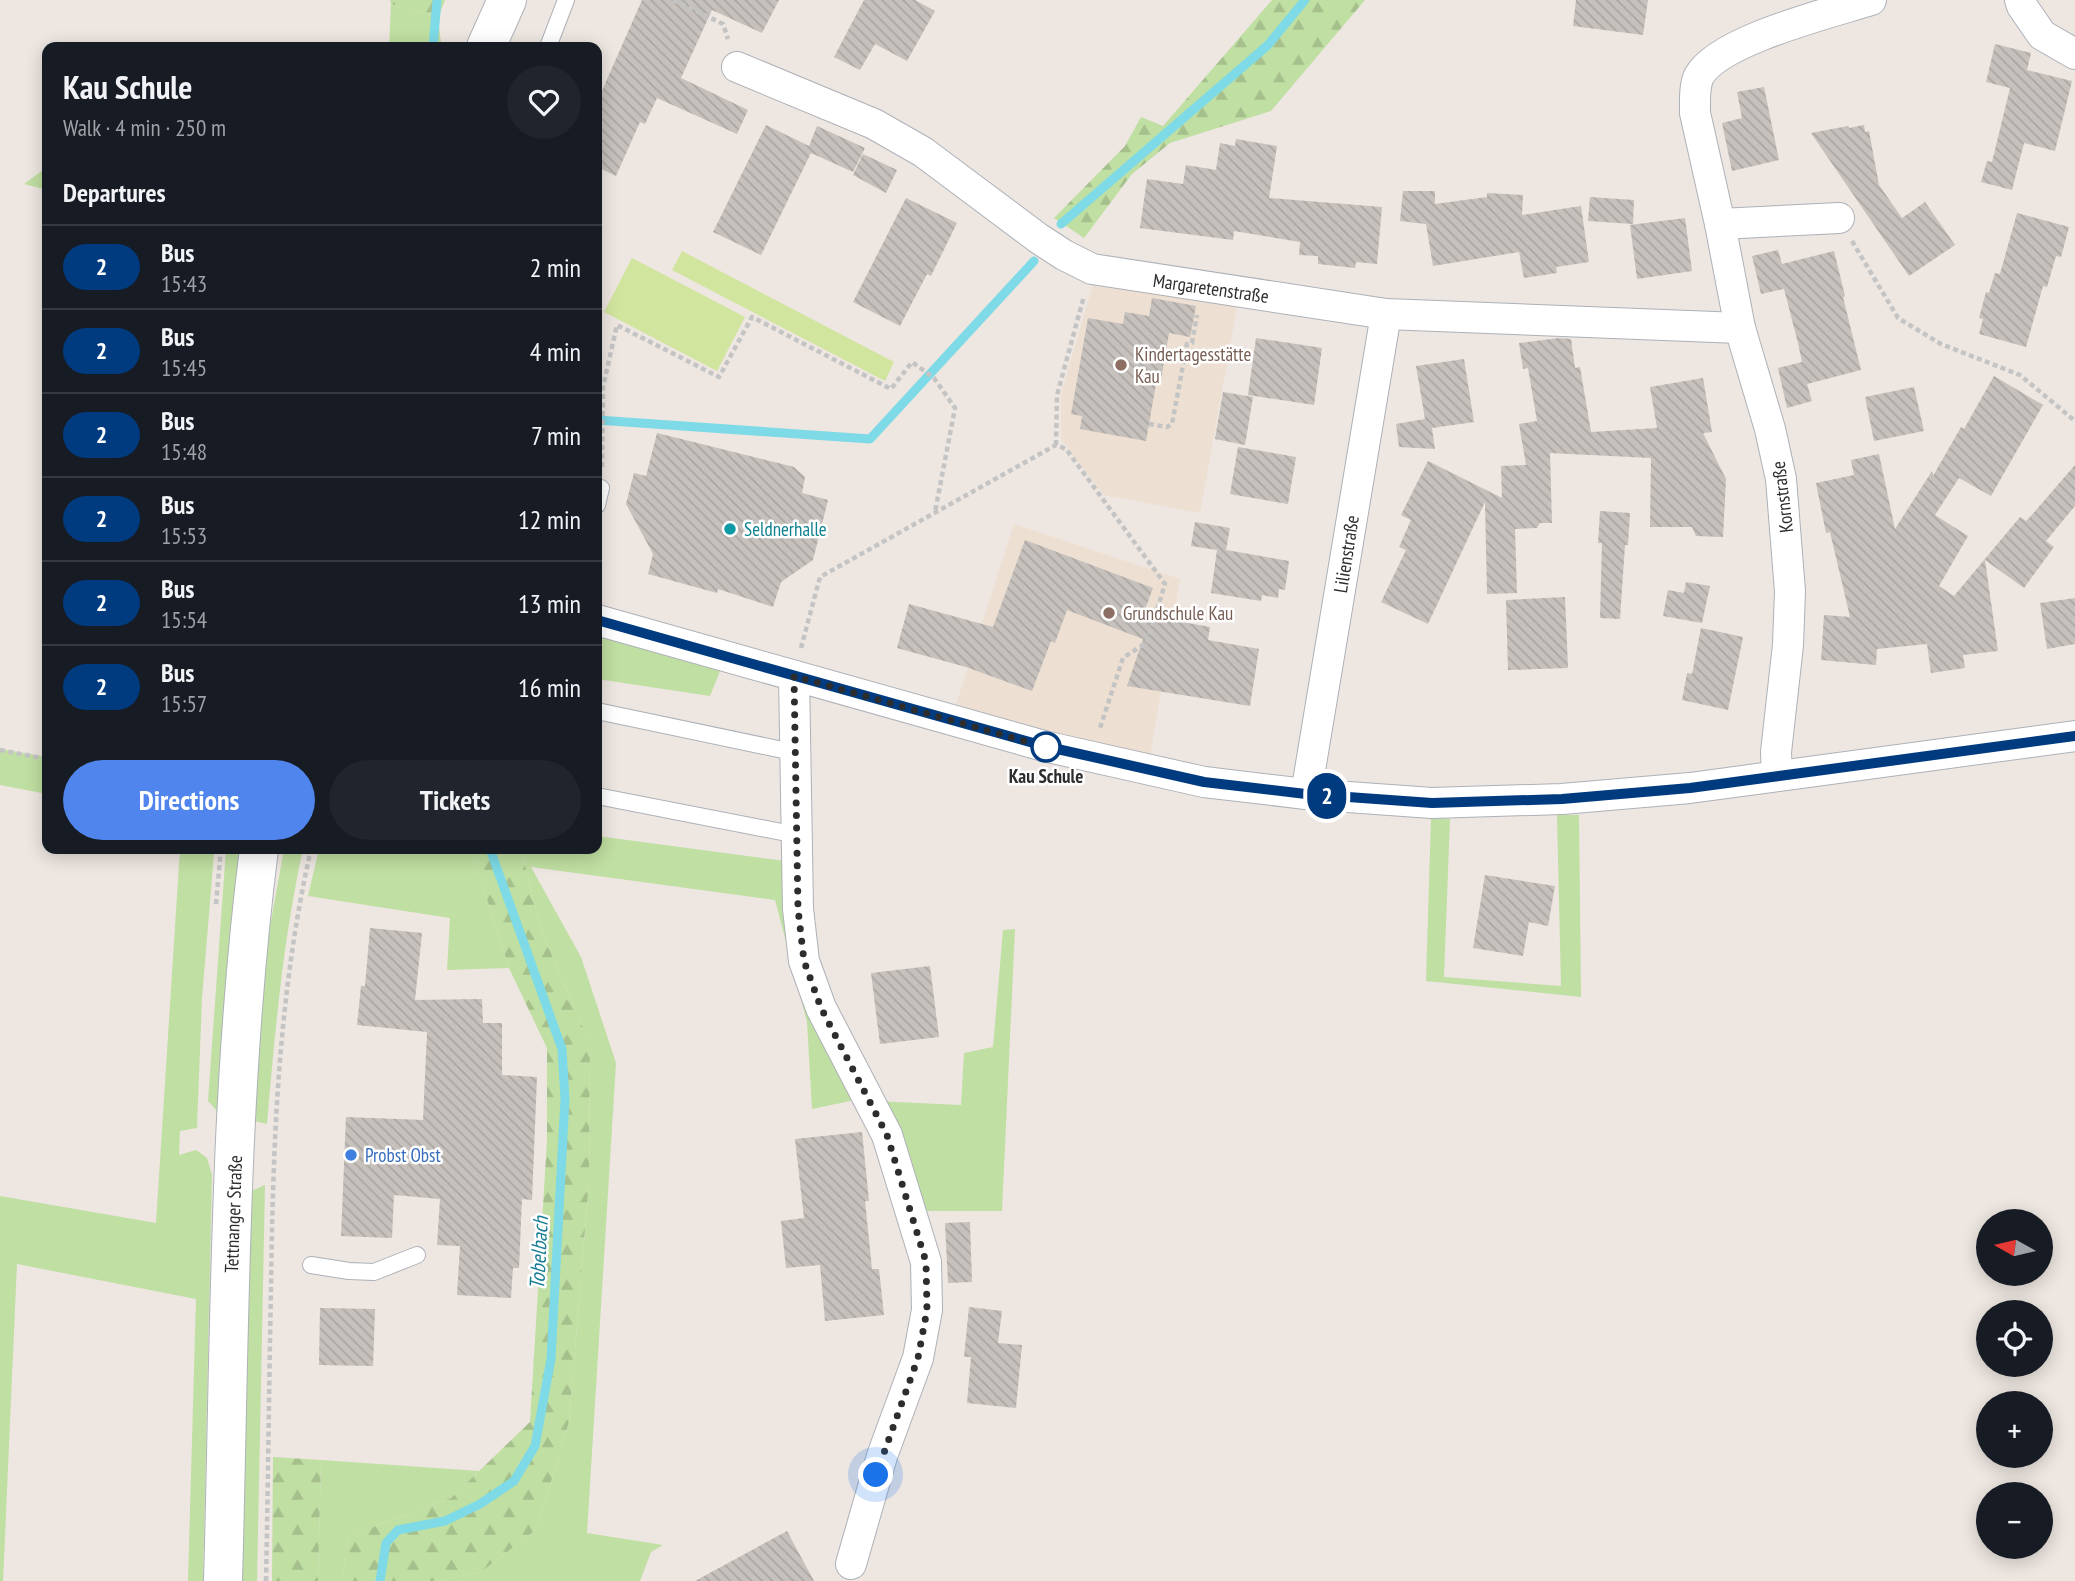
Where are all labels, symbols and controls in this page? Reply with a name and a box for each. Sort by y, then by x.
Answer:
text: Kau Schule [63,65,193,108]
button: heart [507,65,581,139]
text: Walk · 4 min · 250 m [63,113,226,142]
text: Departures [63,176,166,209]
text: Bus [161,236,194,269]
text: 2 [96,251,107,282]
text: 2 min [530,251,581,284]
street label: Margaretenstraße [1152,268,1271,308]
text: 15:43 [161,269,207,298]
text: Bus [161,320,194,353]
text: 2 [96,335,107,366]
text: 4 min [530,335,581,368]
place label: Kindertagesstätte Kau [1135,342,1251,388]
text: 15:45 [161,353,207,382]
marker: Kindertagesstätte Kau [1113,357,1129,373]
text: Bus [161,404,194,437]
text: 2 [96,419,107,450]
text: 7 min [531,419,581,452]
text: 15:48 [161,437,207,466]
street label: Kornstraße [1766,460,1798,534]
text: Bus [161,488,194,521]
text: 2 [96,503,107,534]
text: 12 min [518,503,581,536]
street label: Lilienstraße [1328,513,1364,595]
place label: Seldnerhalle [744,517,827,541]
text: 15:53 [161,521,207,550]
marker: Seldnerhalle [722,521,738,537]
text: Bus [161,572,194,605]
text: 2 [96,587,107,618]
text: 13 min [518,587,581,620]
place label: Grundschule Kau [1123,601,1233,625]
text: 15:54 [161,605,207,634]
marker: Grundschule Kau [1101,605,1117,621]
text: Bus [161,656,194,689]
text: 2 [96,671,107,702]
text: 16 min [518,671,581,704]
text: 15:57 [161,689,207,718]
marker: Kau Schule [1031,732,1061,762]
button: Directions [63,760,315,840]
button: Tickets [329,760,581,840]
place label: Kau Schule [1009,764,1083,788]
line badge: 2 [1304,773,1350,819]
text: 2 [1321,780,1333,811]
place label: Probst Obst [365,1143,441,1167]
marker: Probst Obst [343,1147,359,1163]
street label: Tettnanger Straße [219,1155,247,1273]
north arrow [1976,1209,2053,1286]
map controls [1976,1209,2053,1559]
water label: Tobelbach [523,1214,554,1290]
button: locate [1976,1300,2053,1377]
button: + [1976,1391,2053,1468]
your location [858,1457,893,1492]
button: − [1976,1482,2053,1559]

